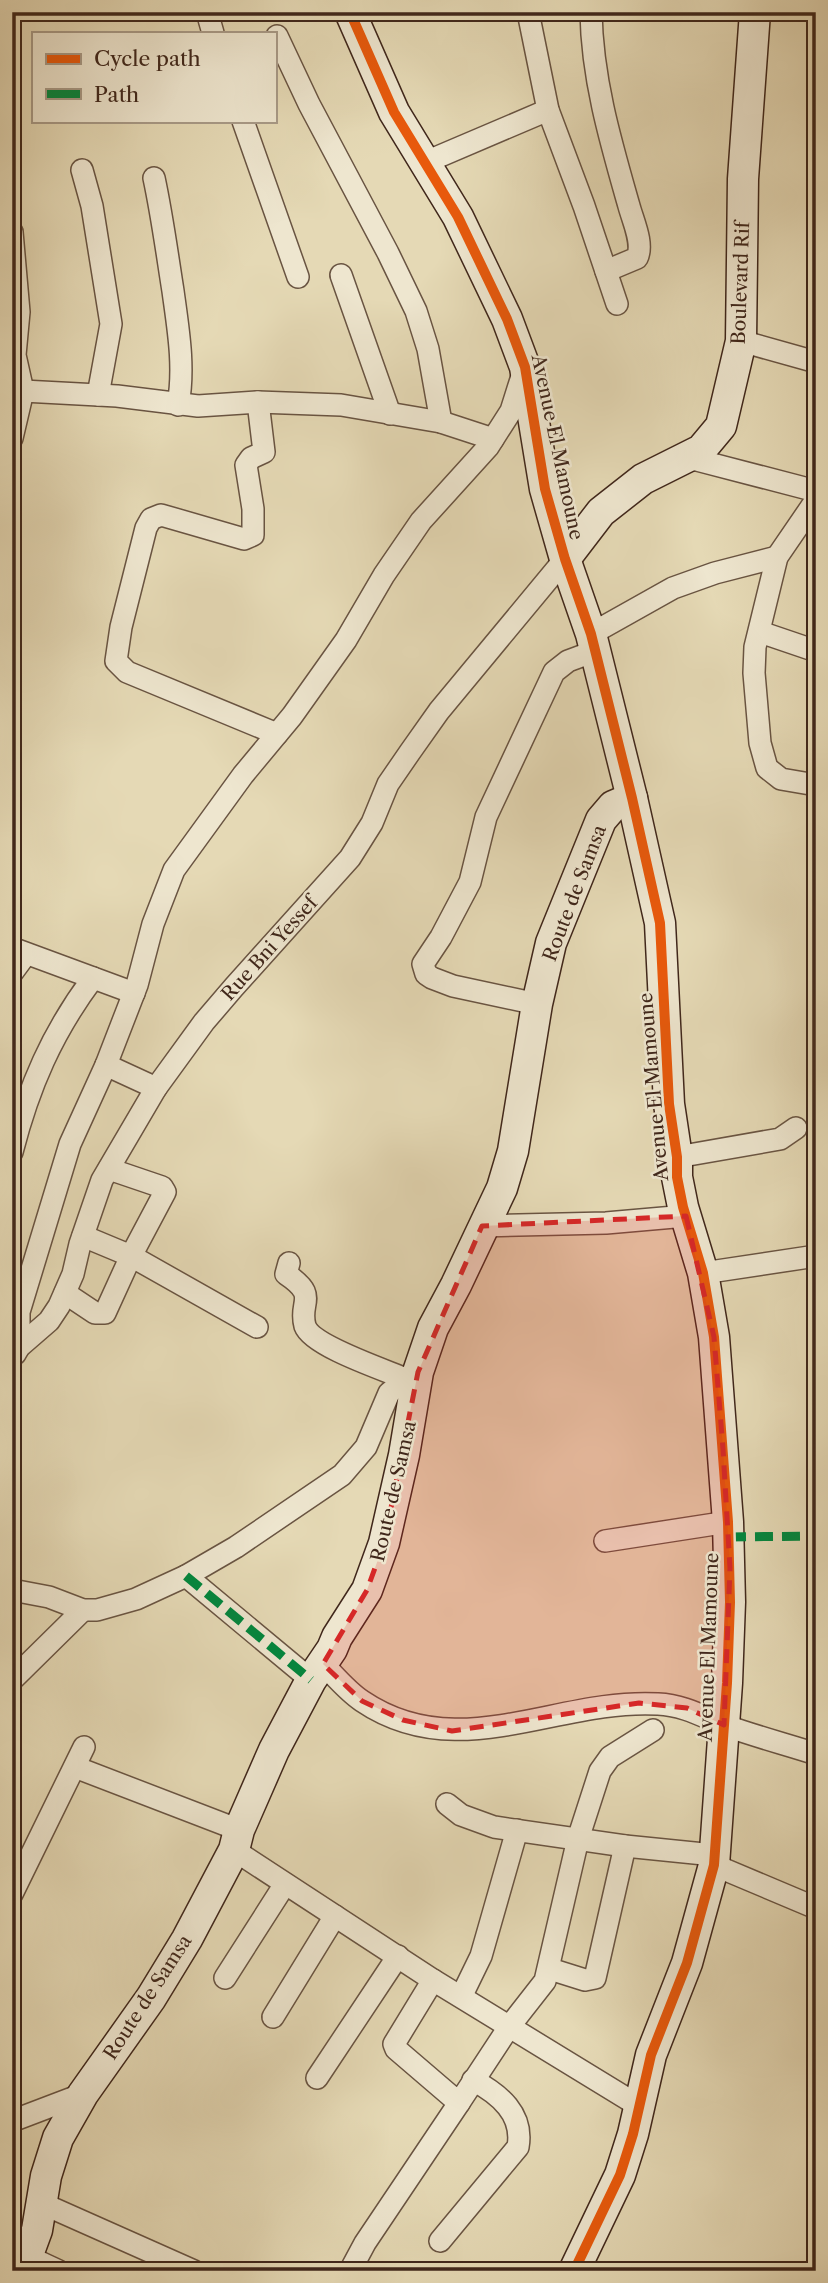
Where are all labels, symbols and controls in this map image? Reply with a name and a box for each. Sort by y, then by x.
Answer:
legend [32,32,276,122]
text: Cycle path [94,46,201,71]
text: Path [94,82,139,107]
street label: Boulevard Rif [727,219,754,345]
street label: Avenue El Mamoune [526,351,588,542]
street label: Route de Samsa [538,822,611,965]
street label: Rue Bni Yessef [217,890,324,1005]
street label: Avenue El Mamoune [634,992,673,1183]
street label: Route de Samsa [366,1418,421,1564]
street label: Avenue El Mamoune [694,1552,723,1743]
street label: Route de Samsa [99,1931,196,2064]

